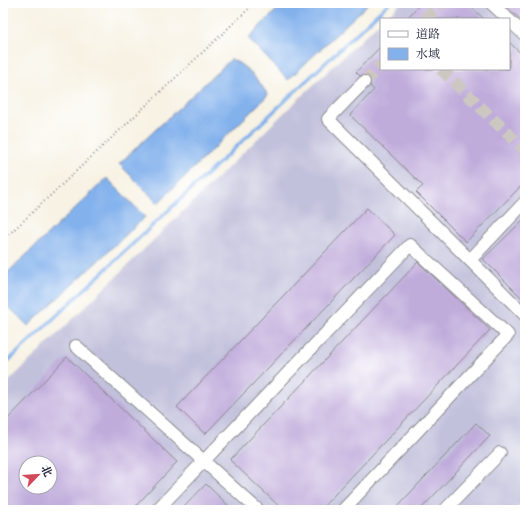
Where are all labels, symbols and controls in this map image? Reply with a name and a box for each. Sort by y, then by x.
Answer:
legend [380,18,510,70]
text: 道路 [416,26,440,44]
text: 水域 [416,46,440,64]
north arrow [18,455,58,495]
text: 北 [37,463,56,480]

